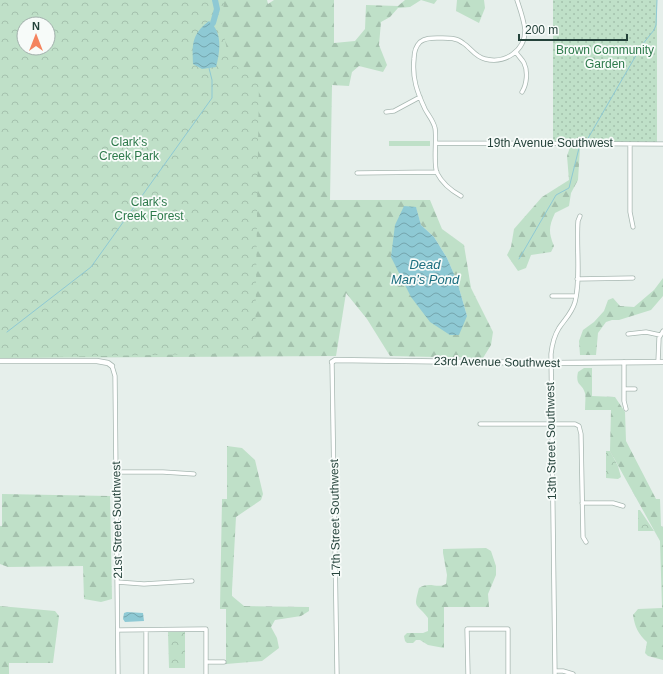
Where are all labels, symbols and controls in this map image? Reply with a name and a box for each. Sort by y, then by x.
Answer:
north arrow [16,16,56,56]
scale bar [519,16,627,42]
text: N [32,20,40,32]
text: 200 m [525,23,558,37]
park label: Brown Community Garden [556,43,654,71]
park label: Clark's Creek Park [99,135,160,163]
street label: 19th Avenue Southwest [487,136,614,150]
park label: Clark's Creek Forest [114,195,184,223]
water label: Dead Man's Pond [391,257,460,287]
street label: 23rd Avenue Southwest [434,354,561,370]
street label: 13th Street Southwest [543,381,559,500]
street label: 17th Street Southwest [327,458,343,577]
street label: 21st Street Southwest [109,461,125,579]

